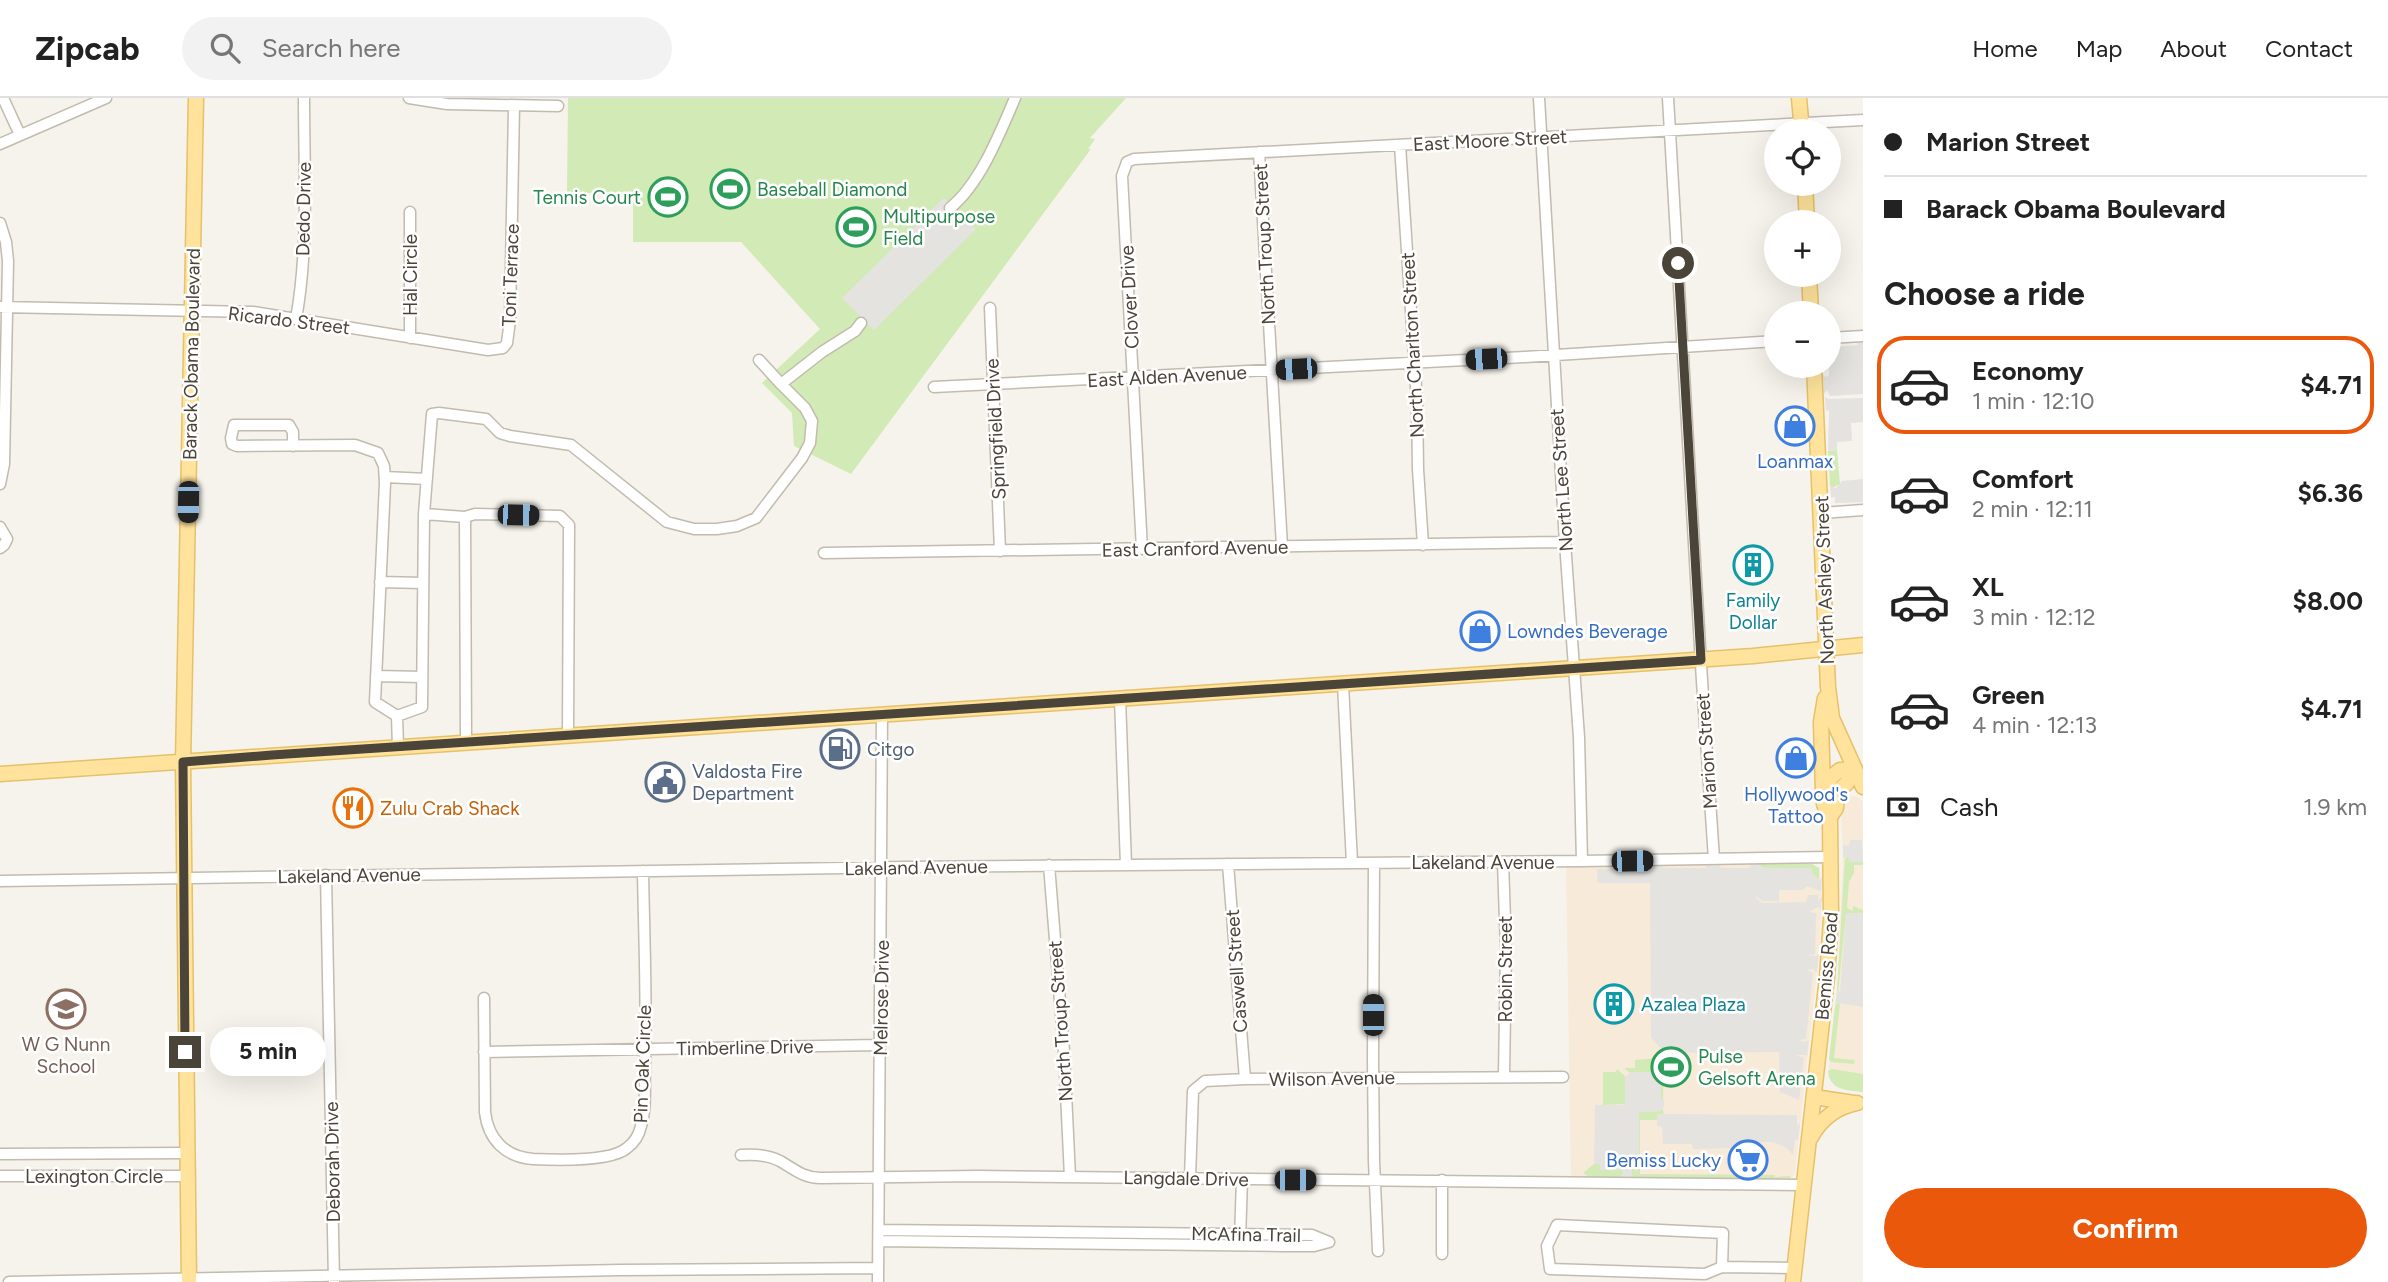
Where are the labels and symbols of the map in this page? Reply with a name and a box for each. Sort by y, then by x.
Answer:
street label: East Moore Street [1412,125,1568,156]
street label: Dedo Drive [291,162,316,256]
street label: North Troup Street [1249,163,1280,325]
sports icon: Baseball Diamond [709,168,751,210]
sports icon: Tennis Court [647,176,689,218]
place label: Baseball Diamond [757,178,908,201]
place label: Tennis Court [533,186,641,209]
place label: Multipurpose Field [883,205,995,250]
sports icon: Multipurpose Field [835,206,877,248]
street label: Toni Terrace [497,223,524,327]
street label: Hal Circle [399,234,422,316]
street label: Clover Drive [1115,245,1144,349]
route start [1662,247,1694,279]
street label: Barack Obama Boulevard [178,248,205,460]
street label: North Charlton Street [1396,252,1429,438]
street label: Ricardo Street [227,302,351,339]
car [1465,347,1508,371]
car [1275,357,1318,381]
street label: Springfield Drive [980,358,1011,500]
street label: East Alden Avenue [1087,361,1247,392]
shop icon: Loanmax [1774,405,1816,447]
street label: North Lee Street [1545,408,1578,552]
place label: Loanmax [1757,450,1833,473]
car [178,481,199,523]
street label: North Ashley Street [1810,495,1839,665]
car [497,504,540,526]
street label: East Cranford Avenue [1102,535,1288,562]
building icon: Family Dollar [1732,544,1774,586]
place label: Family Dollar [1726,589,1780,634]
shop icon: Lowndes Beverage [1459,610,1501,652]
place label: Lowndes Beverage [1507,620,1668,643]
street label: Marion Street [1691,692,1722,810]
fuel station icon: Citgo [819,728,861,770]
shop icon: Hollywood's Tattoo [1775,737,1817,779]
place label: Citgo [867,738,914,761]
place label: Valdosta Fire Department [692,760,802,805]
public building icon: Valdosta Fire Department [644,761,686,803]
place label: Hollywood's Tattoo [1744,783,1848,828]
restaurant icon: Zulu Crab Shack [332,787,374,829]
place label: Zulu Crab Shack [380,797,520,820]
car [1611,850,1654,872]
street label: Lakeland Avenue [1411,851,1555,874]
street label: Lakeland Avenue [844,855,988,880]
street label: Lakeland Avenue [277,863,421,888]
street label: Caswell Street [1221,909,1252,1033]
street label: Bemiss Road [1810,911,1843,1021]
street label: Robin Street [1494,916,1517,1022]
street label: Melrose Drive [869,940,894,1056]
street label: North Troup Street [1043,940,1078,1102]
building icon: Azalea Plaza [1593,983,1635,1025]
school or university icon: W G Nunn School [45,988,87,1030]
place label: Azalea Plaza [1641,993,1746,1016]
car [1363,994,1384,1036]
street label: Pin Oak Circle [629,1004,656,1124]
callout: 5 min [210,1028,325,1076]
place label: W G Nunn School [22,1033,110,1078]
street label: Timberline Drive [676,1035,814,1060]
route end [169,1036,201,1068]
place label: Pulse Gelsoft Arena [1698,1045,1816,1090]
sports icon: Pulse Gelsoft Arena [1650,1046,1692,1088]
street label: Wilson Avenue [1269,1066,1395,1091]
street label: Deborah Drive [320,1101,345,1223]
supermarket icon: Bemiss Lucky [1727,1139,1769,1181]
place label: Bemiss Lucky [1606,1149,1721,1172]
street label: Lexington Circle [25,1165,163,1188]
street label: Langdale Drive [1123,1166,1249,1191]
car [1275,1170,1317,1191]
street label: McAfina Trail [1191,1222,1301,1247]

